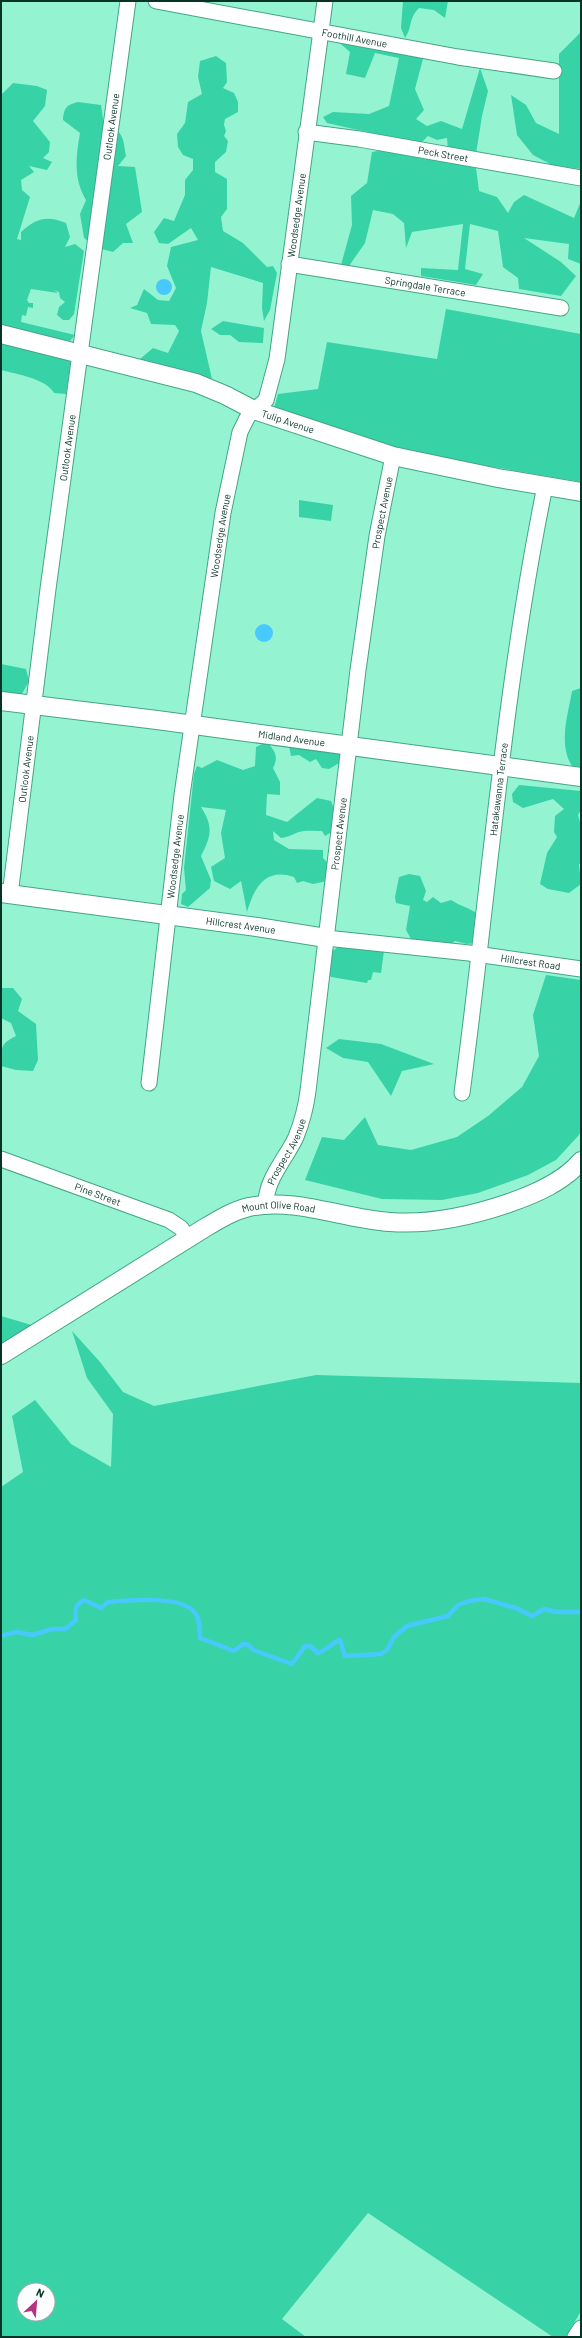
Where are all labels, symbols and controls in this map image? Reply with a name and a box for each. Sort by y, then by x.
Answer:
street label: Foothill Avenue [321,26,388,50]
street label: Outlook Avenue [100,92,121,161]
street label: Peck Street [417,144,470,164]
street label: Woodsedge Avenue [285,172,308,258]
street label: Springdale Terrace [384,274,467,298]
street label: Tulip Avenue [260,407,316,436]
street label: Outlook Avenue [57,413,78,482]
street label: Prospect Avenue [369,476,395,550]
street label: Woodsedge Avenue [208,493,233,578]
street label: Midland Avenue [258,728,326,749]
street label: Outlook Avenue [16,735,36,803]
street label: Hatakawanna Terrace [487,742,510,836]
street label: Prospect Avenue [328,797,349,871]
street label: Woodsedge Avenue [164,814,186,899]
street label: Hillcrest Avenue [205,914,277,936]
street label: Hillcrest Road [500,952,561,972]
street label: Prospect Avenue [264,1117,308,1187]
street label: Pine Street [73,1180,123,1208]
street label: Mount Olive Road [240,1198,316,1215]
north arrow [16,2282,56,2322]
text: N [34,2285,47,2300]

